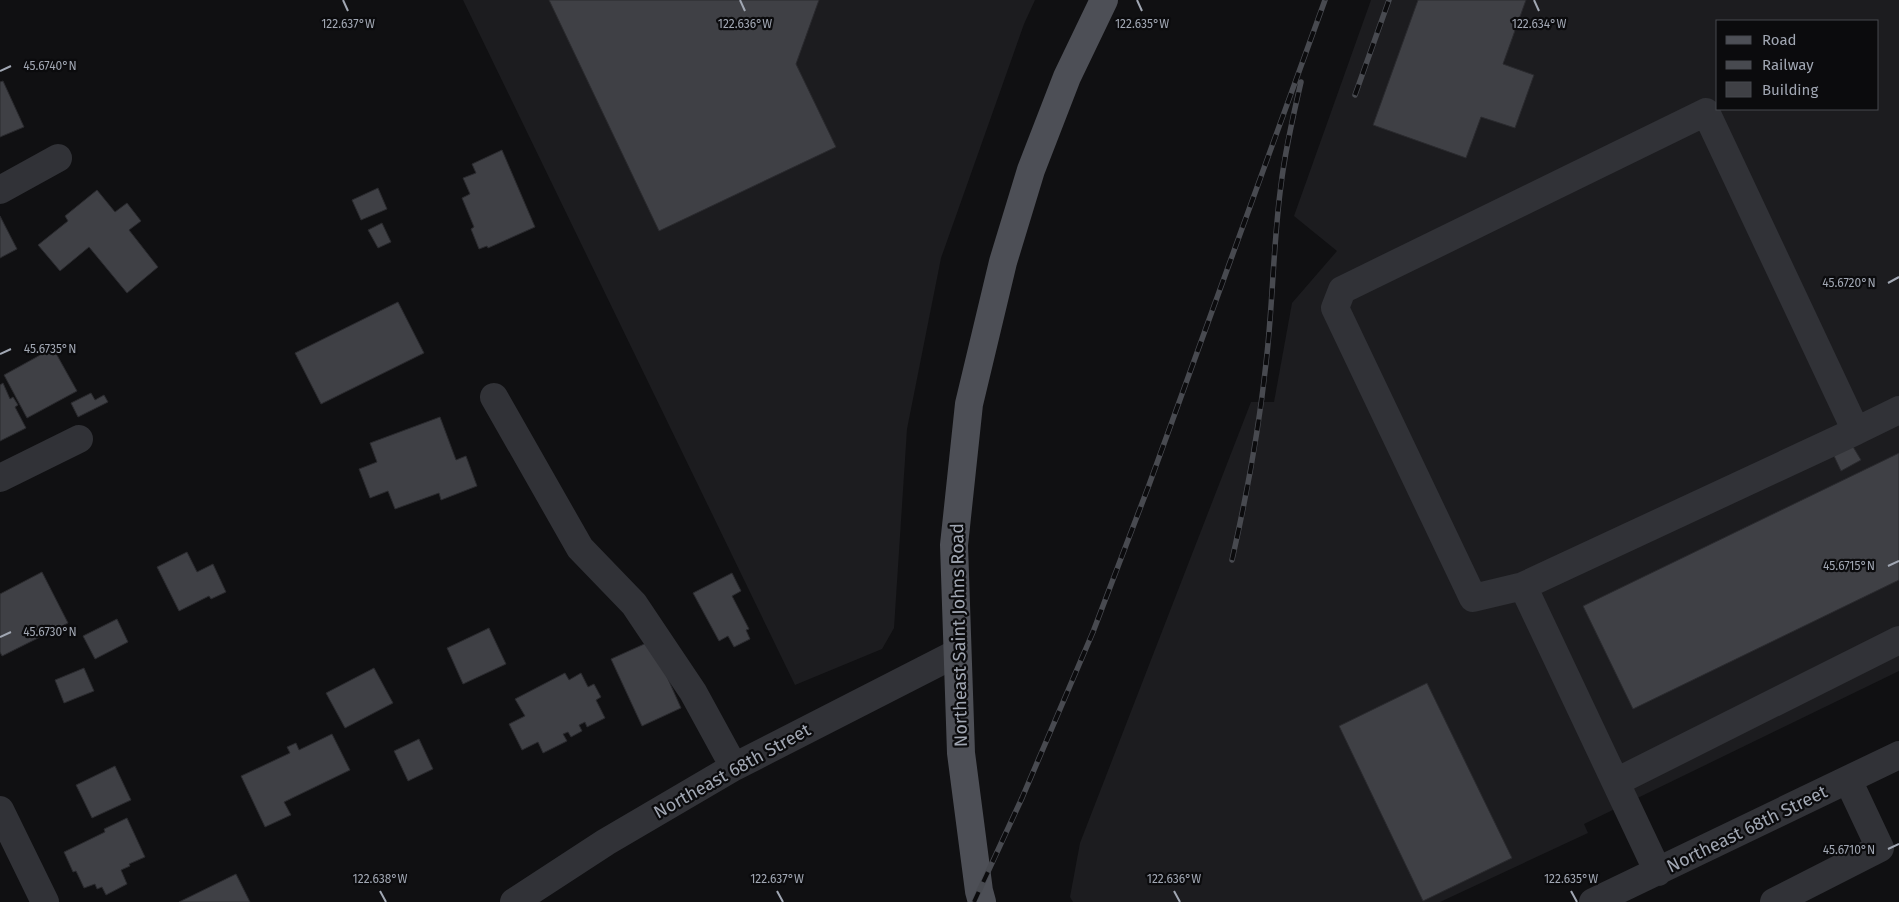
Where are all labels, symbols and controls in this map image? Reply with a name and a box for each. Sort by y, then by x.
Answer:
text: 122.637°W [321,17,375,31]
text: 122.636°W [718,17,772,31]
text: 122.635°W [1115,17,1169,31]
text: 122.634°W [1512,17,1566,31]
legend [1716,20,1879,110]
text: Road [1762,31,1797,49]
text: Railway [1762,56,1814,74]
text: 45.6740°N [23,59,77,73]
text: Building [1762,81,1818,99]
text: 45.6720°N [1822,276,1876,290]
text: 45.6735°N [24,342,76,356]
street label: Northeast Saint Johns Road [946,523,972,747]
text: 45.6715°N [1823,559,1875,573]
text: 45.6730°N [23,625,77,639]
street label: Northeast 68th Street [650,719,815,823]
street label: Northeast 68th Street [1663,780,1831,877]
text: 45.6710°N [1823,843,1875,857]
text: 122.638°W [353,872,408,886]
text: 122.637°W [750,872,804,886]
text: 122.636°W [1147,872,1201,886]
text: 122.635°W [1544,872,1598,886]

